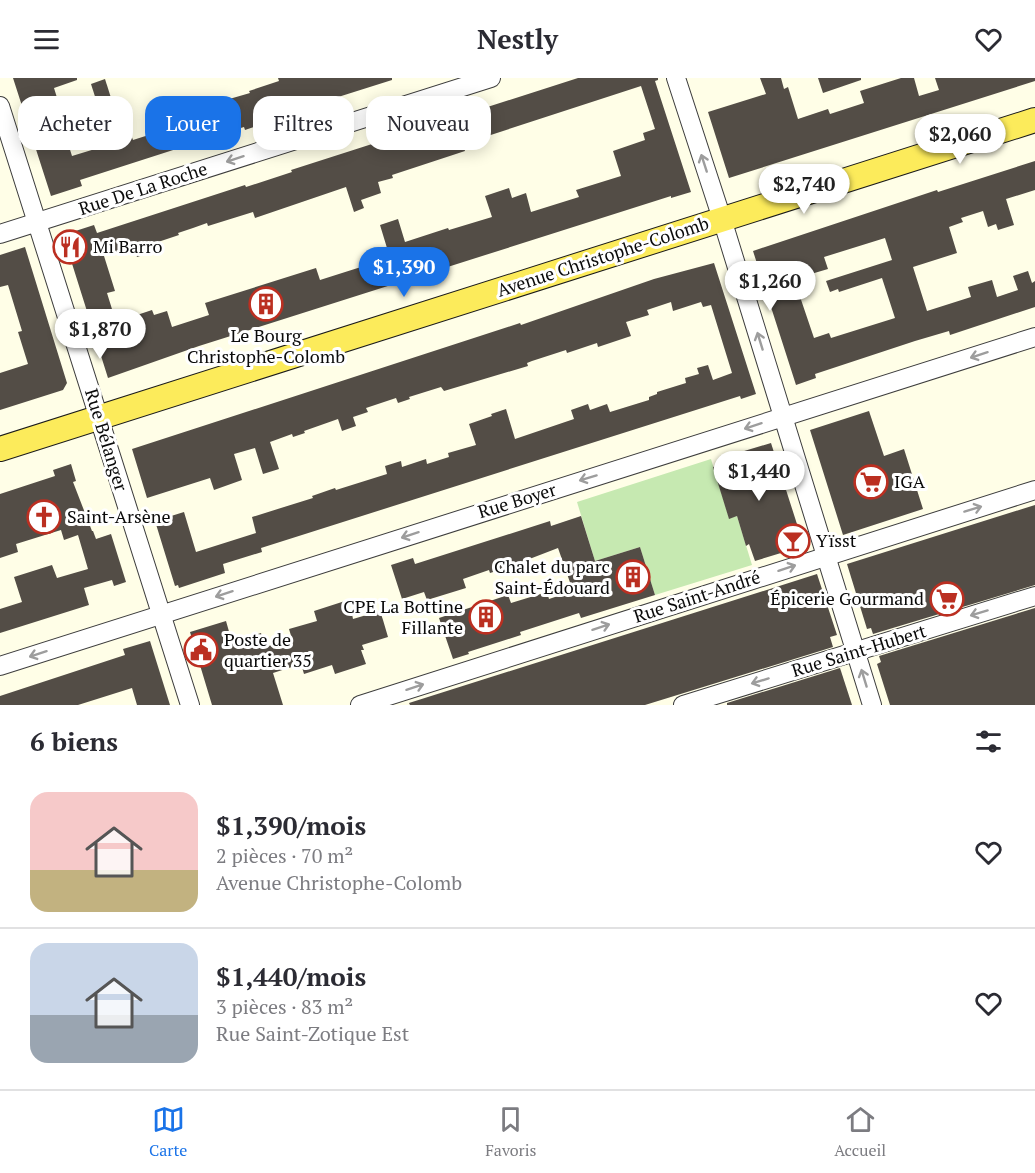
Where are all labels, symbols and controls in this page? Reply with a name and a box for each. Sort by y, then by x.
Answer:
text: Nestly [477,21,558,57]
icon: menu [30,23,63,56]
icon: heart [972,23,1005,56]
chip: Acheter [18,96,133,150]
chip: Louer [145,96,241,150]
chip: Filtres [253,96,354,150]
chip: Nouveau [366,96,491,150]
pin: $2,060 [911,114,1009,165]
text: $2,060 [929,120,991,147]
one-way arrow [226,154,245,165]
one-way arrow [698,154,709,173]
street label: Rue De La Roche [75,156,210,220]
pin: $2,740 [755,164,853,215]
text: $2,740 [773,170,835,197]
street label: Avenue Christophe-Colomb [494,210,712,302]
restaurant icon: Mi Barro [52,229,88,265]
place label: Mi Barro [93,234,162,258]
pin: $1,390 [355,247,453,298]
text: $1,390 [373,253,435,280]
pin: $1,260 [721,261,819,312]
text: $1,260 [739,267,801,294]
building icon: Le Bourg Christophe-Colomb [248,286,284,322]
pin: $1,870 [51,309,149,360]
text: $1,870 [69,315,131,342]
place label: Le Bourg Christophe-Colomb [187,323,345,368]
one-way arrow [753,332,764,351]
one-way arrow [970,350,989,361]
street label: Rue Bélanger [80,386,134,494]
one-way arrow [744,421,763,432]
pin: $1,440 [710,451,808,502]
text: $1,440 [728,457,790,484]
supermarket icon: IGA [853,464,889,500]
place label: IGA [894,469,926,493]
one-way arrow [579,473,598,484]
street label: Rue Boyer [475,477,559,523]
church icon: Saint-Arsène [26,499,62,535]
one-way arrow [963,503,982,514]
place label: Saint-Arsène [67,504,171,528]
bar icon: Yïsst [775,523,811,559]
place label: Yïsst [816,528,857,552]
one-way arrow [401,530,420,541]
place label: Chalet du parc Saint-Édouard [494,554,610,599]
building icon: Chalet du parc Saint-Édouard [615,559,651,595]
one-way arrow [777,562,796,573]
street label: Rue Saint-André [630,564,763,628]
supermarket icon: Épicerie Gourmand [929,581,965,617]
place label: Épicerie Gourmand [770,586,924,610]
one-way arrow [215,589,234,600]
place label: CPE La Bottine Fillante [343,594,463,639]
building icon: CPE La Bottine Fillante [468,599,504,635]
one-way arrow [970,609,989,620]
street label: Rue Saint-Hubert [788,618,929,682]
one-way arrow [591,621,610,632]
place label: Poste de quartier 35 [224,627,312,672]
public building icon: Poste de quartier 35 [183,632,219,668]
one-way arrow [29,649,48,660]
one-way arrow [858,669,869,688]
one-way arrow [751,676,770,687]
one-way arrow [405,681,424,692]
text: 6 biens [30,724,118,758]
icon: filters [972,725,1005,758]
text: $1,390/mois [216,808,366,842]
icon: home [78,816,150,888]
icon: heart [972,836,1005,869]
text: 2 pièces · 70 m² [216,842,353,869]
text: Avenue Christophe-Colomb [216,869,462,896]
text: $1,440/mois [216,959,366,993]
icon: home [78,967,150,1039]
icon: heart [972,987,1005,1020]
text: 3 pièces · 83 m² [216,993,353,1020]
text: Rue Saint-Zotique Est [216,1020,409,1047]
tab: Carte [149,1103,187,1161]
tab: Favoris [485,1103,537,1161]
tab: Accueil [834,1103,886,1161]

